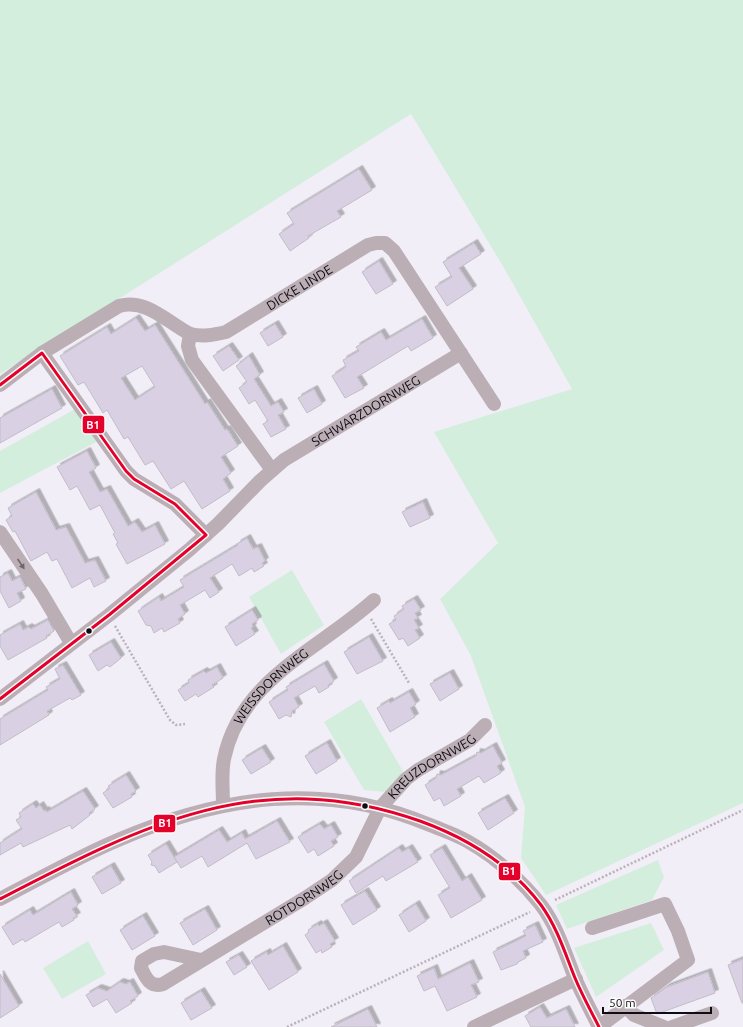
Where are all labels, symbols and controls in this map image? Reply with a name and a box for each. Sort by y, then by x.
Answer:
street label: DICKE LINDE [264,262,334,313]
street label: SCHWARZDORNWEG [309,373,422,449]
line badge: B1 [82,415,105,434]
text: B1 [86,419,100,431]
one-way arrow [18,559,25,570]
unlabelled marker [84,626,94,636]
street label: WEISSDORNWEG [231,646,311,726]
street label: KREUZDORNWEG [385,731,479,801]
unlabelled marker [360,801,370,811]
line badge: B1 [153,814,176,833]
text: B1 [158,817,172,829]
line badge: B1 [498,862,521,881]
text: B1 [502,865,516,877]
street label: ROTDORNWEG [263,867,345,928]
scale bar [603,989,711,1015]
text: 50 m [609,996,636,1009]

